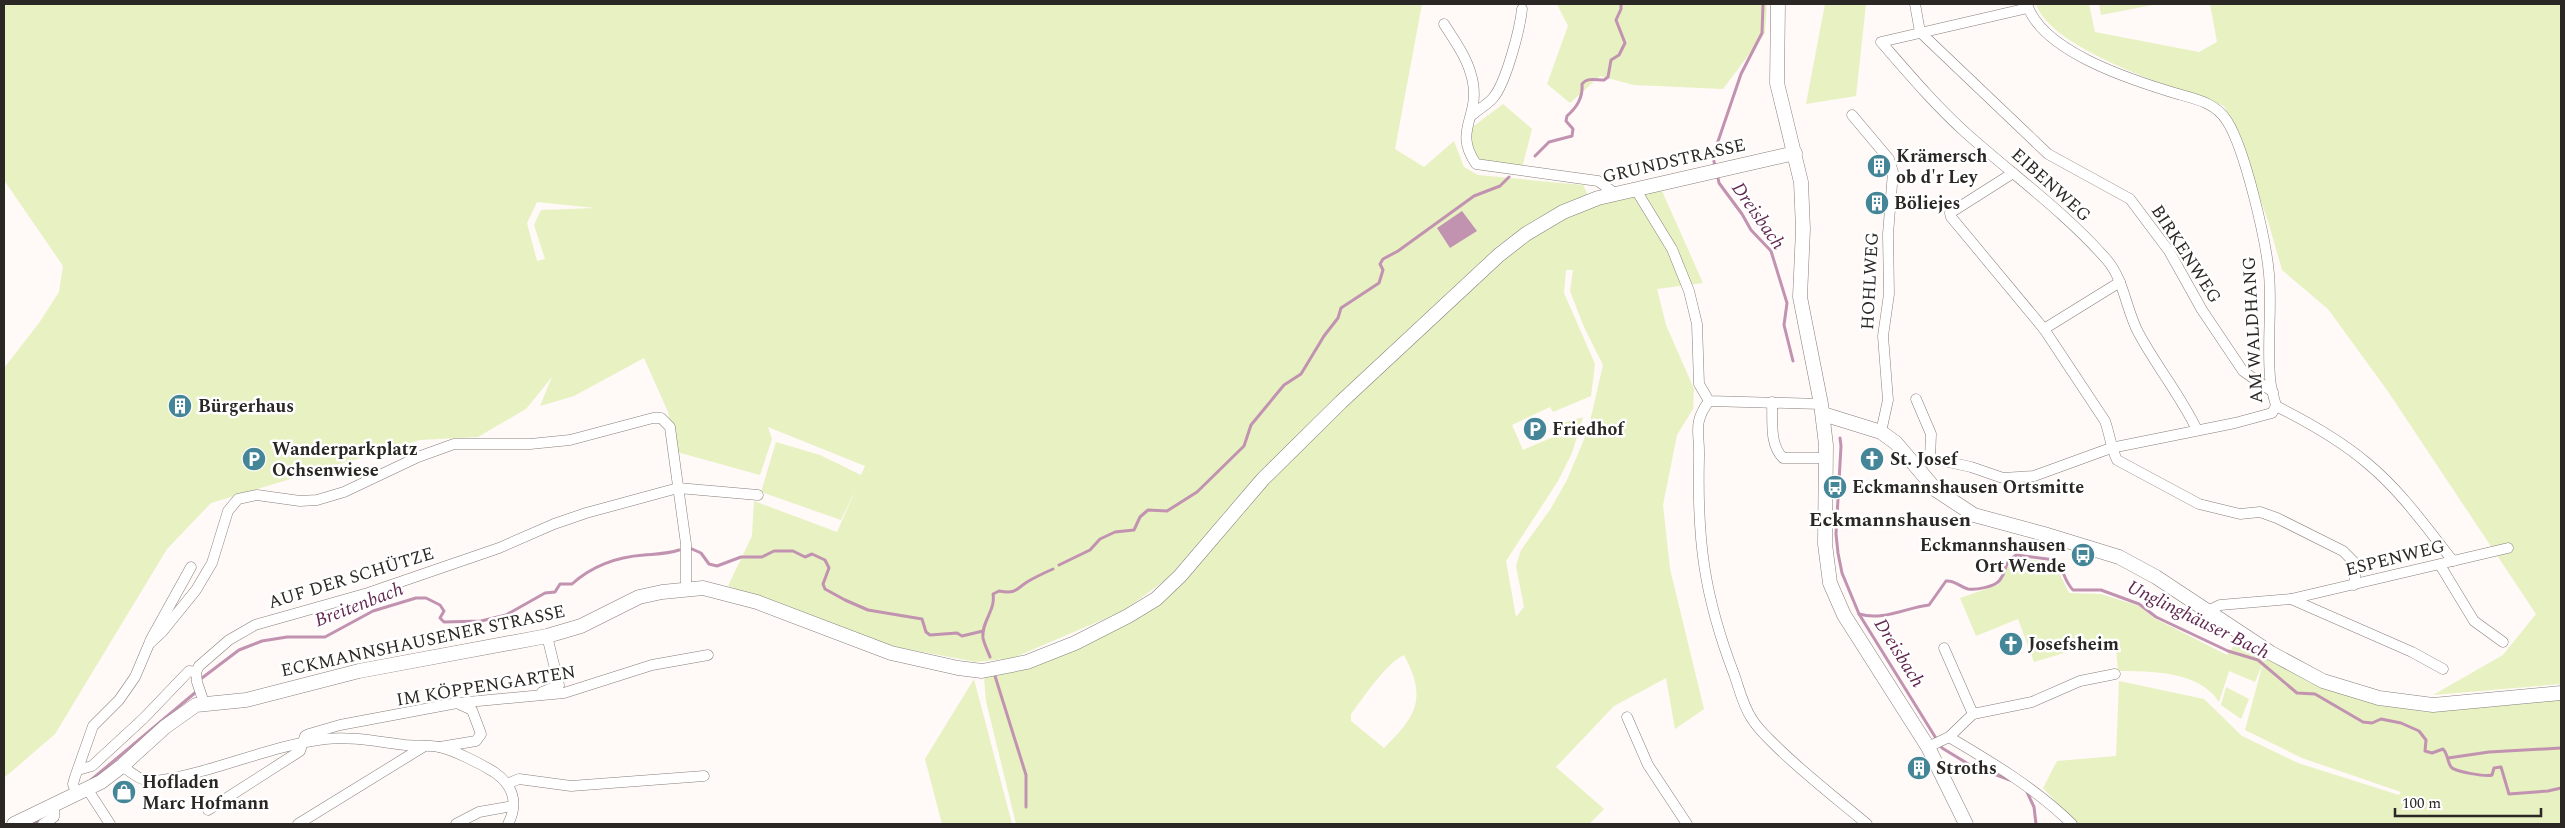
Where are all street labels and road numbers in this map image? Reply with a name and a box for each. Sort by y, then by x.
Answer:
street label: GRUNDSTRASSE [1600,131,1748,191]
street label: EIBENWEG [2005,142,2097,228]
street label: BIRKENWEG [2144,199,2228,309]
street label: HOHLWEG [1854,231,1886,331]
street label: AM WALDHANG [2236,256,2270,404]
street label: ESPENWEG [2342,533,2448,583]
street label: AUF DER SCHÜTZE [265,540,437,616]
street label: ECKMANNSHAUSENER STRASSE [278,598,568,684]
street label: IM KÖPPENGARTEN [394,658,578,714]

